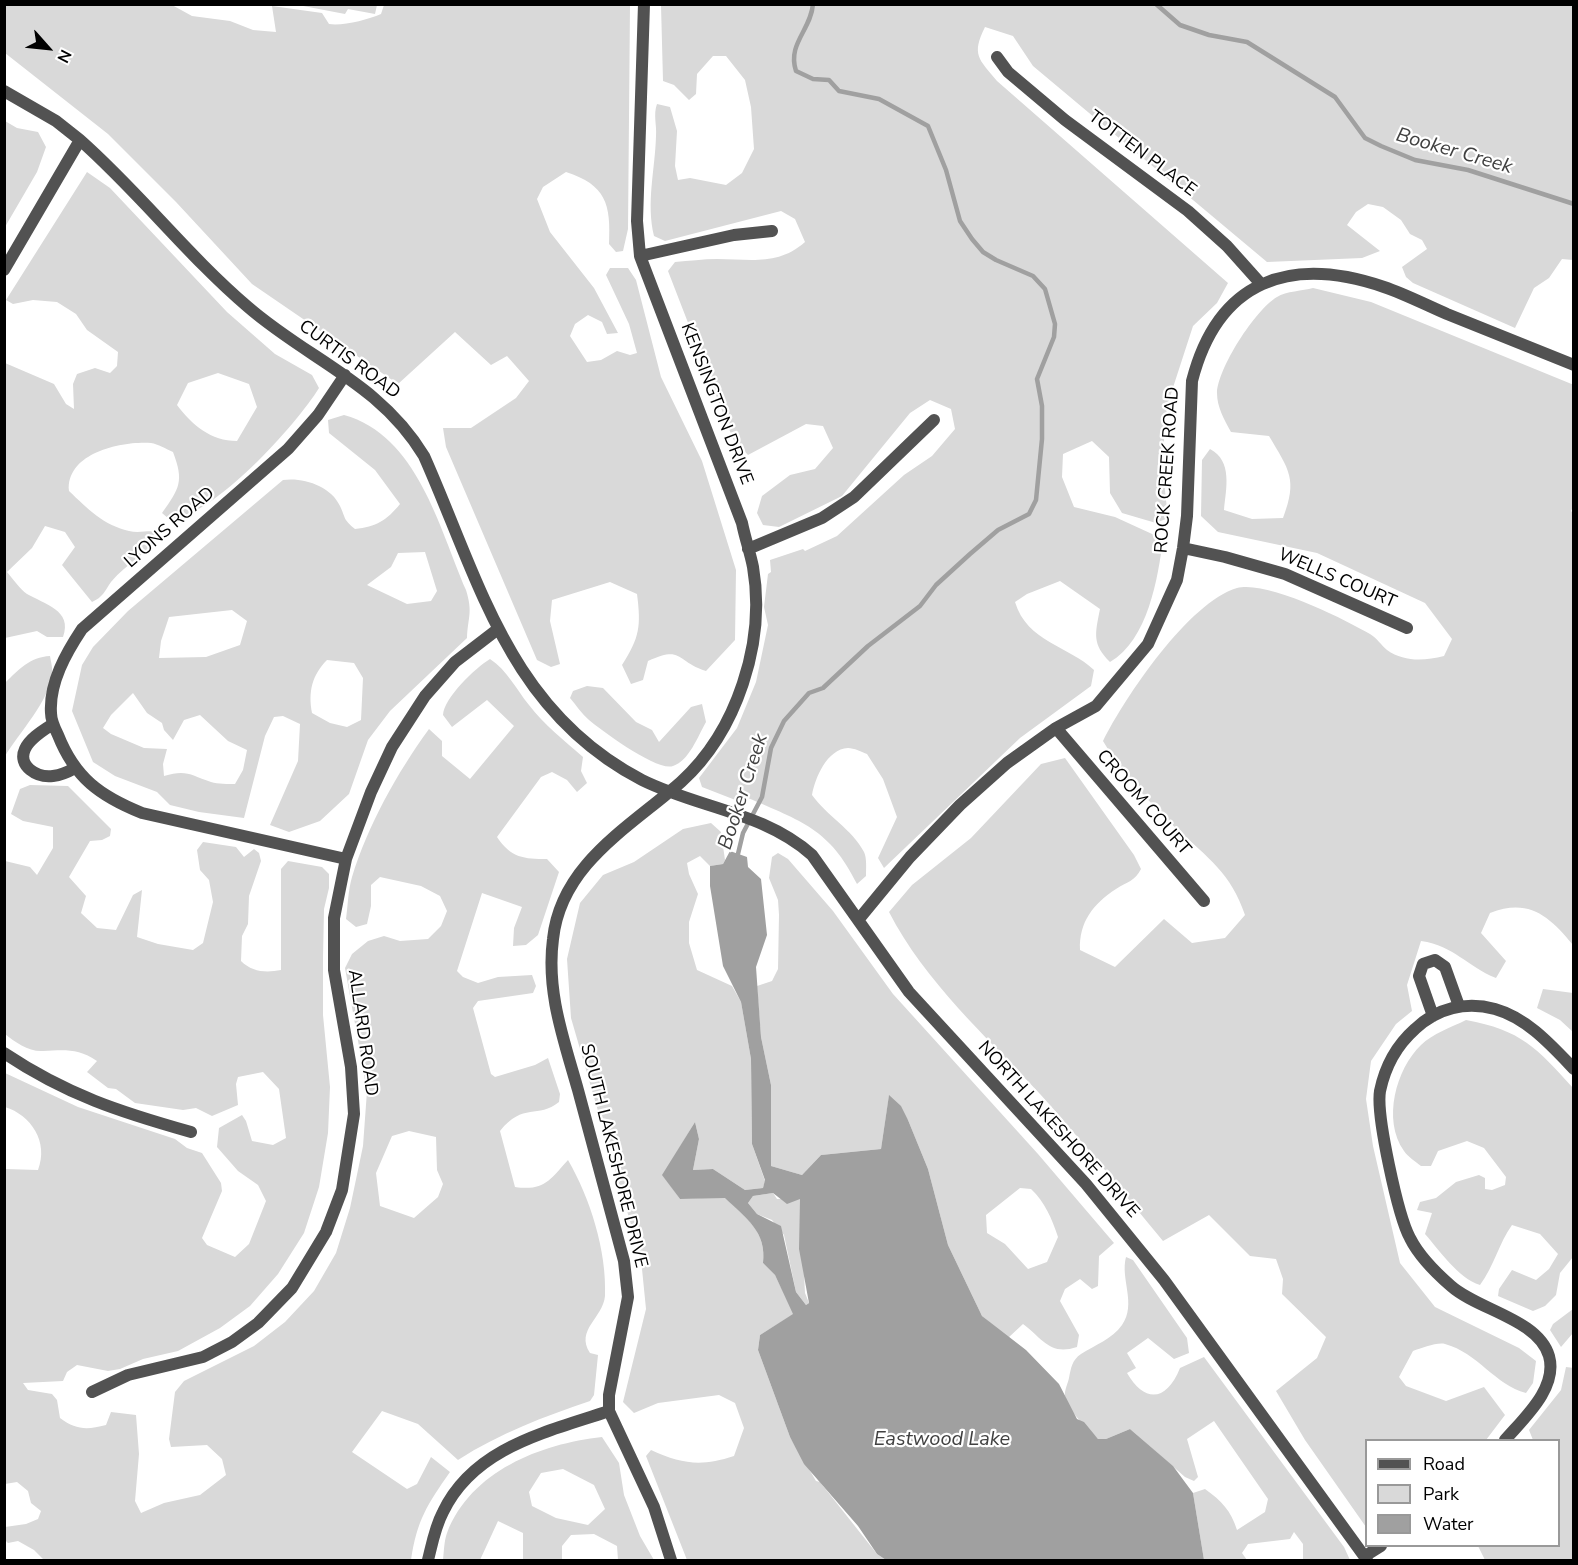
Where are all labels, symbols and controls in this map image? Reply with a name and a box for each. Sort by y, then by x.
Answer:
north arrow [18,18,78,78]
text: N [52,46,77,66]
street label: TOTTEN PLACE [1084,106,1200,202]
water label: Booker Creek [1393,124,1515,180]
street label: CURTIS ROAD [294,316,404,404]
street label: KENSINGTON DRIVE [675,320,757,488]
street label: ROCK CREEK ROAD [1151,386,1185,554]
street label: LYONS ROAD [120,483,220,573]
street label: WELLS COURT [1275,544,1399,614]
water label: Booker Creek [714,731,774,853]
street label: CROOM COURT [1091,746,1195,860]
street label: ALLARD ROAD [342,968,382,1098]
street label: NORTH LAKESHORE DRIVE [973,1037,1143,1223]
street label: SOUTH LAKESHORE DRIVE [575,1042,651,1270]
water label: Eastwood Lake [874,1428,1010,1452]
legend [1365,1439,1560,1547]
text: Road [1423,1452,1465,1476]
text: Park [1423,1482,1459,1506]
text: Water [1423,1512,1474,1536]

